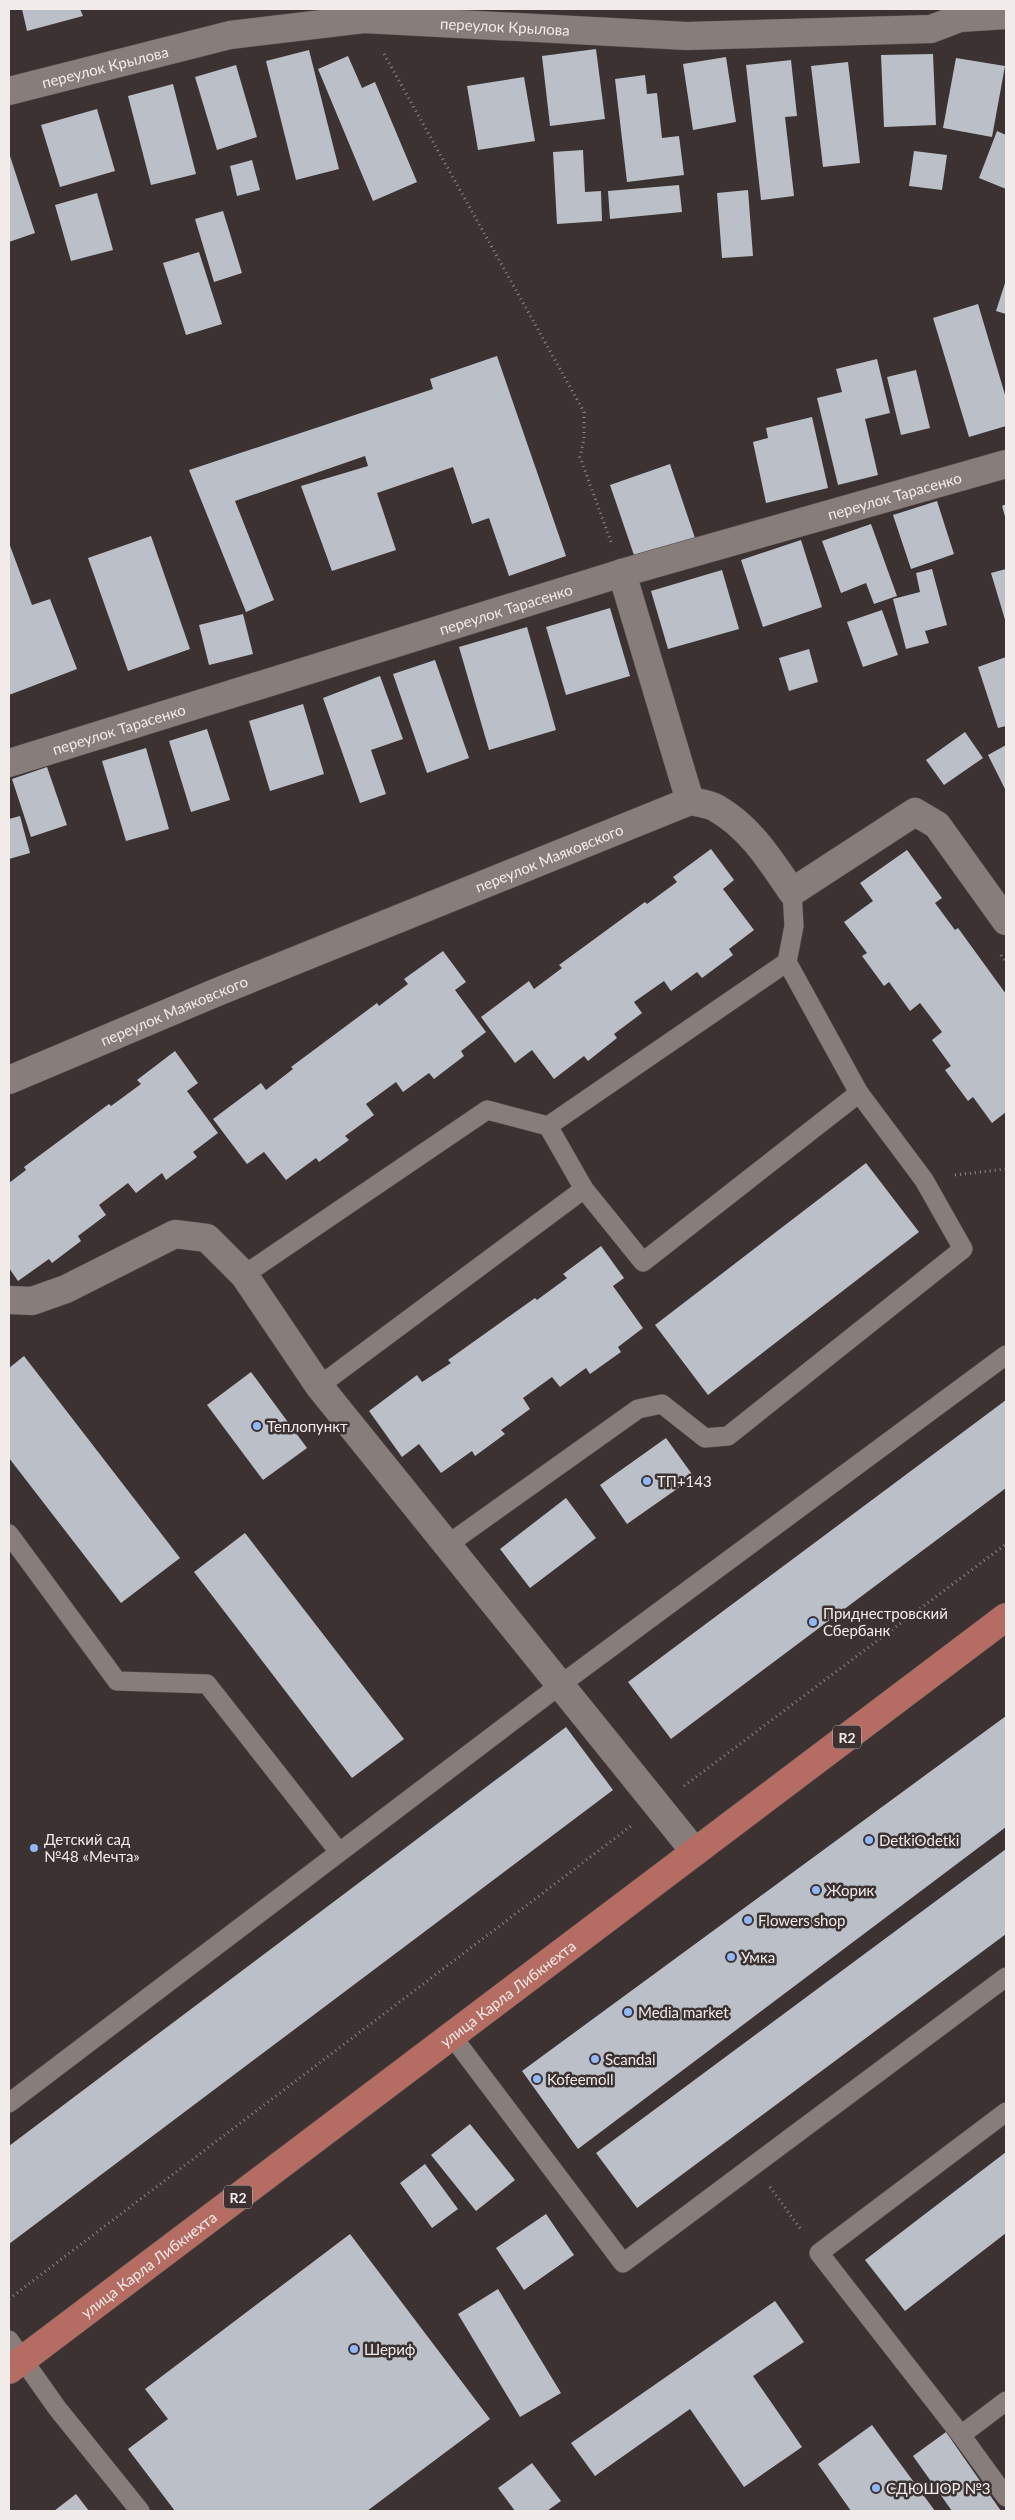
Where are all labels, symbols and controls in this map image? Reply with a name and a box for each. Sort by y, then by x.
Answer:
street label: переулок Крылова [440,14,570,39]
street label: переулок Крылова [40,42,170,91]
street label: переулок Тарасенко [825,468,963,523]
street label: переулок Тарасенко [437,580,574,638]
street label: переулок Тарасенко [50,700,188,758]
street label: переулок Маяковского [472,820,626,896]
street label: переулок Маяковского [98,972,250,1049]
place label: Теплопункт [267,1417,348,1435]
marker: Теплопункт [251,1420,263,1432]
place label: ТП+143 [657,1472,712,1490]
marker: ТП+143 [641,1475,653,1487]
place label: Приднестровский Сбербанк [823,1604,948,1639]
marker: Приднестровский Сбербанк [807,1616,819,1628]
road number: R2 [833,1725,861,1748]
place label: Детский сад №48 «Мечта» [44,1830,140,1865]
place label: DetkiOdetki [879,1831,959,1849]
marker: DetkiOdetki [863,1834,875,1846]
marker: Детский сад №48 «Мечта» [28,1842,40,1854]
place label: Жорик [826,1881,875,1899]
marker: Жорик [810,1884,822,1896]
place label: Flowers shop [758,1911,845,1929]
marker: Flowers shop [742,1914,754,1926]
street label: улица Карла Либкнехта [436,1936,579,2050]
place label: Умка [741,1948,775,1966]
marker: Умка [725,1951,737,1963]
place label: Media market [638,2003,729,2021]
marker: Media market [622,2006,634,2018]
place label: Scandal [605,2050,655,2068]
marker: Scandal [589,2053,601,2065]
place label: Kofeemoll [547,2070,613,2088]
marker: Kofeemoll [531,2073,543,2085]
road number: R2 [224,2186,252,2208]
street label: улица Карла Либкнехта [77,2208,220,2322]
place label: Шериф [364,2340,415,2358]
marker: Шериф [348,2343,360,2355]
place label: СДЮШОР №3 [886,2479,991,2497]
marker: СДЮШОР №3 [870,2482,882,2494]

